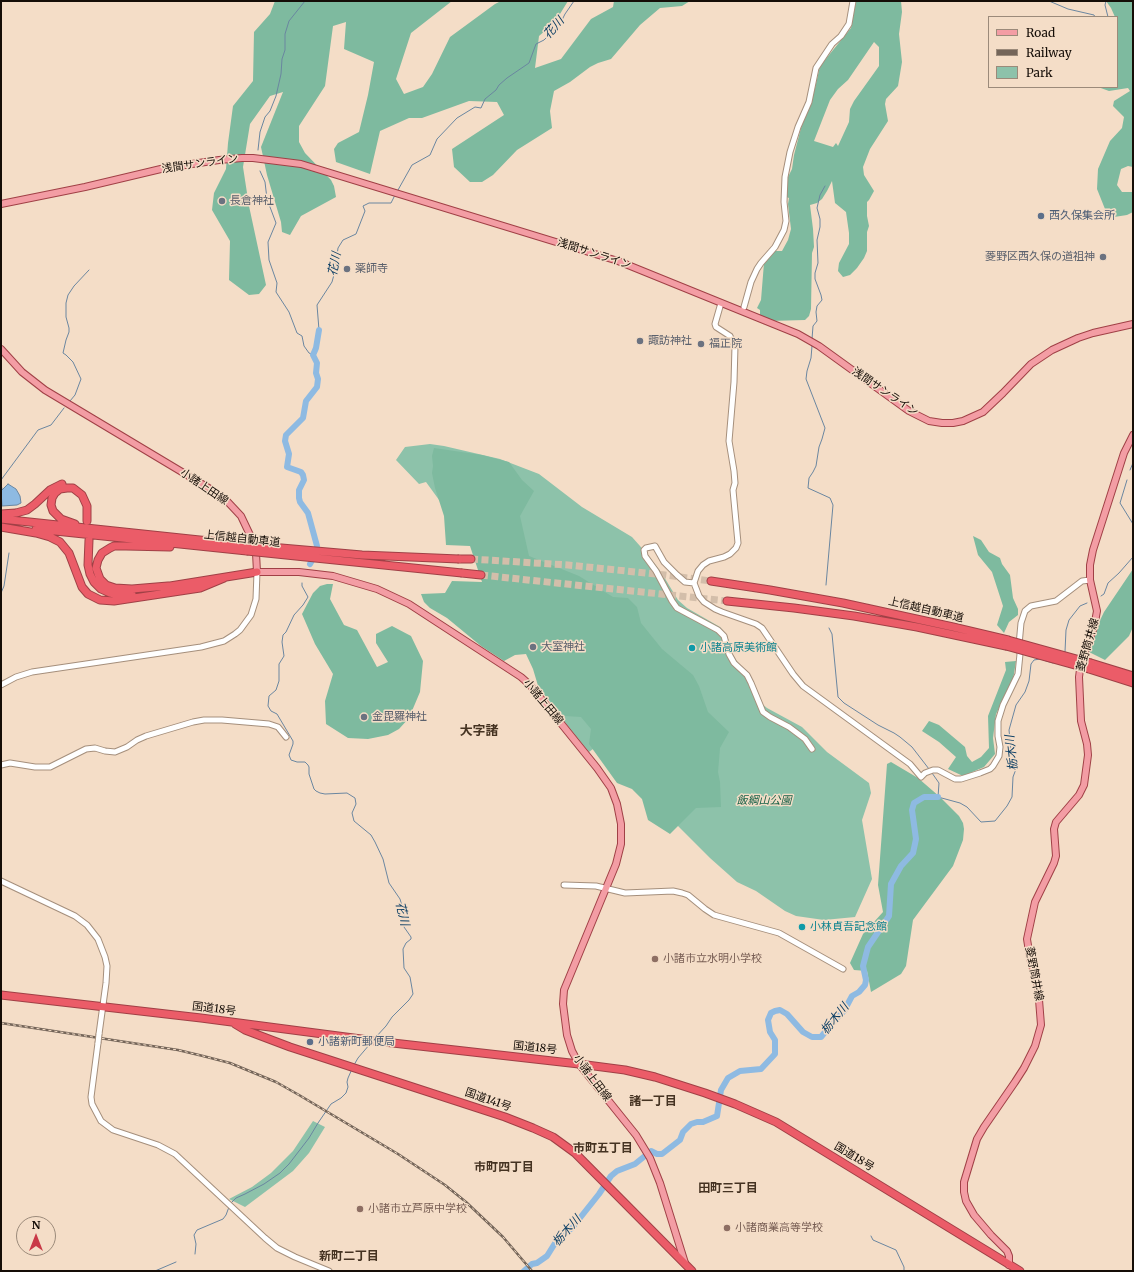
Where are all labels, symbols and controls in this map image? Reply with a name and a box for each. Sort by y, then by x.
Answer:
water label: 花川 [541,14,567,42]
legend [988,16,1118,88]
text: Road [1026,25,1055,40]
text: Railway [1026,45,1072,60]
text: Park [1026,65,1053,80]
street label: 浅間サンライン [161,152,239,176]
place label: 長倉神社 [230,194,274,208]
marker: 長倉神社 [217,196,227,206]
place label: 西久保集会所 [1049,209,1115,223]
marker: 西久保集会所 [1036,211,1046,221]
street label: 浅間サンライン [555,236,633,272]
place label: 菱野区西久保の道祖神 [985,250,1095,264]
water label: 花川 [326,251,344,277]
marker: 菱野区西久保の道祖神 [1098,252,1108,262]
place label: 薬師寺 [355,262,388,276]
marker: 薬師寺 [342,264,352,274]
place label: 諏訪神社 [648,334,692,348]
marker: 諏訪神社 [635,336,645,346]
place label: 福正院 [709,337,742,351]
marker: 福正院 [696,339,706,349]
street label: 浅間サンライン [849,365,921,419]
street label: 小諸上田線 [178,466,230,508]
street label: 上信越自動車道 [203,528,281,550]
street label: 上信越自動車道 [887,595,965,625]
street label: 菱野筒井線 [1074,617,1102,673]
place label: 大室神社 [541,640,585,654]
place label: 小諸高原美術館 [700,641,777,655]
marker: 大室神社 [528,642,538,652]
marker: 小諸高原美術館 [687,643,697,653]
street label: 小諸上田線 [520,677,566,727]
place label: 金毘羅神社 [372,710,427,724]
marker: 金毘羅神社 [359,712,369,722]
district label: 大字諸 [460,723,498,739]
water label: 栃木川 [1003,734,1021,772]
park label: 飯綱山公園 [737,794,791,808]
water label: 花川 [392,901,412,927]
place label: 小林貞吾記念館 [810,920,887,934]
marker: 小林貞吾記念館 [797,922,807,932]
street label: 菱野筒井線 [1022,946,1046,1002]
place label: 小諸市立水明小学校 [663,952,762,966]
marker: 小諸市立水明小学校 [650,954,660,964]
street label: 国道18号 [191,1000,237,1018]
water label: 栃木川 [818,1000,852,1038]
place label: 小諸新町郵便局 [318,1035,395,1049]
marker: 小諸新町郵便局 [305,1037,315,1047]
street label: 国道18号 [512,1039,558,1057]
street label: 小諸上田線 [570,1052,614,1104]
street label: 国道141号 [463,1086,513,1114]
district label: 諸一丁目 [629,1095,677,1109]
street label: 国道18号 [832,1140,876,1174]
district label: 市町五丁目 [573,1142,633,1156]
district label: 市町四丁目 [474,1161,534,1175]
district label: 田町三丁目 [698,1182,758,1196]
place label: 小諸市立芦原中学校 [368,1202,467,1216]
marker: 小諸市立芦原中学校 [355,1204,365,1214]
water label: 栃木川 [550,1213,584,1249]
north arrow [16,1216,56,1256]
text: N [32,1218,40,1232]
place label: 小諸商業高等学校 [735,1221,823,1235]
marker: 小諸商業高等学校 [722,1223,732,1233]
district label: 新町二丁目 [319,1250,379,1264]

